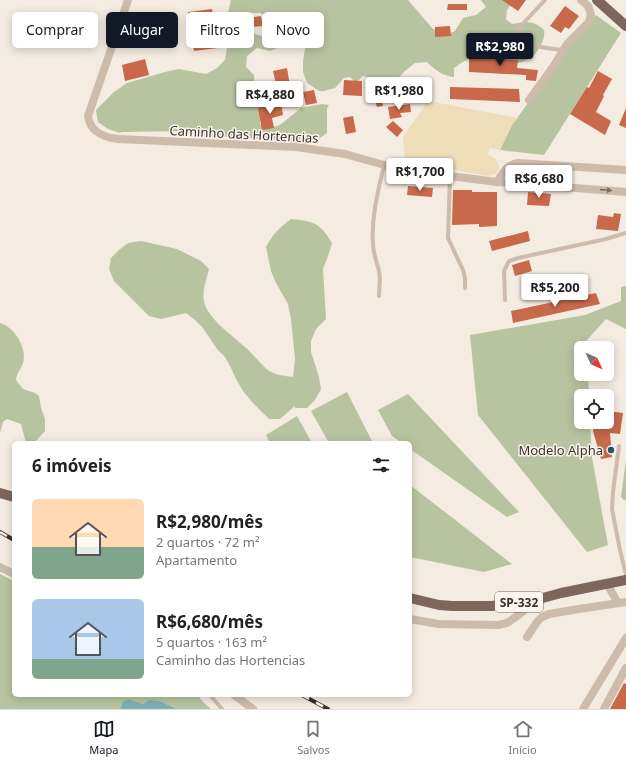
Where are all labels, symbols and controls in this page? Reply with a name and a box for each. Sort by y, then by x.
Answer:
chip: Comprar [12,12,98,48]
chip: Alugar [106,12,178,48]
chip: Filtros [186,12,254,48]
chip: Novo [262,12,324,48]
pin: R$2,980 [463,33,537,67]
text: R$2,980 [475,37,525,55]
pin: R$1,980 [362,77,436,111]
pin: R$4,880 [233,81,307,115]
text: R$1,980 [374,81,424,99]
text: R$4,880 [245,85,295,103]
street label: Caminho das Hortencias [169,121,319,147]
pin: R$1,700 [383,158,457,192]
text: R$1,700 [395,162,445,180]
pin: R$6,680 [502,165,576,199]
text: R$6,680 [514,169,564,187]
one-way arrow [600,187,612,194]
pin: R$5,200 [518,274,592,308]
text: R$5,200 [530,278,580,296]
north arrow [574,341,614,381]
map controls [574,341,614,429]
button: locate [574,389,614,429]
place label: Modelo Alpha [518,441,603,459]
marker: Modelo Alpha [606,445,616,455]
text: 6 imóveis [32,454,112,477]
icon: filters [370,454,392,476]
text: R$2,980/mês [156,510,263,533]
icon: home [64,515,112,563]
text: 2 quartos · 72 m² [156,533,260,551]
text: Apartamento [156,551,237,569]
road number: SP-332 [495,592,543,612]
text: R$6,680/mês [156,610,263,633]
icon: home [64,615,112,663]
text: 5 quartos · 163 m² [156,633,267,651]
text: Caminho das Hortencias [156,651,305,669]
tab: Mapa [89,718,118,757]
tab: Salvos [297,718,330,757]
tab: Início [508,718,537,757]

